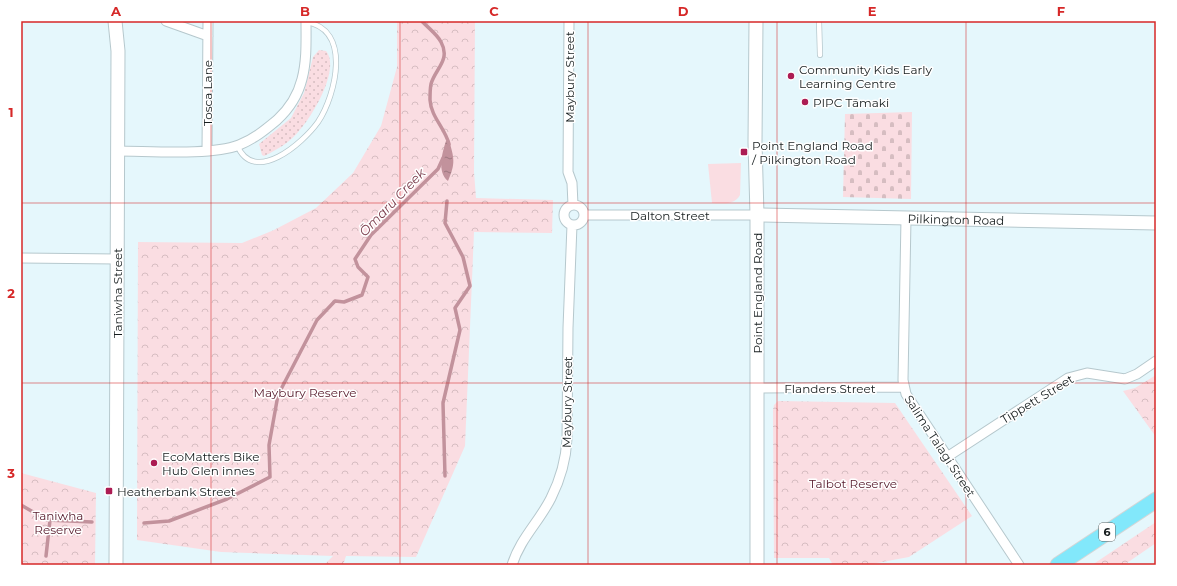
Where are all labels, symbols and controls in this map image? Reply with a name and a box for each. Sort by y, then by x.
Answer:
text: A [110,3,122,19]
text: B [300,3,310,19]
text: C [489,3,499,19]
text: D [678,3,689,19]
text: E [868,3,877,19]
text: F [1057,3,1065,19]
street label: Maybury Street [562,31,577,123]
street label: Tosca Lane [200,60,215,126]
place label: Community Kids Early Learning Centre [799,62,932,91]
marker: Community Kids Early Learning Centre [786,71,796,81]
place label: PIPC Tāmaki [813,95,889,110]
marker: PIPC Tāmaki [800,97,810,107]
text: 1 [8,104,14,120]
place label: Point England Road / Pilkington Road [751,138,873,167]
marker: Point England Road / Pilkington Road [739,147,749,157]
water label: Ōmaru Creek [355,164,429,239]
street label: Dalton Street [630,208,710,223]
street label: Pilkington Road [907,211,1004,227]
street label: Point England Road [750,233,765,353]
street label: Taniwha Street [110,248,125,338]
text: 2 [7,285,15,301]
street label: Maybury Street [559,356,575,448]
street label: Tippett Street [998,371,1076,427]
street label: Flanders Street [784,381,876,396]
park label: Maybury Reserve [254,385,357,400]
street label: Salima Talagi Street [901,392,979,500]
place label: EcoMatters Bike Hub Glen innes [162,449,259,478]
marker: EcoMatters Bike Hub Glen innes [149,458,159,468]
text: 3 [6,465,15,481]
park label: Talbot Reserve [809,476,897,491]
place label: Heatherbank Street [117,484,236,499]
marker: Heatherbank Street [104,486,114,496]
park label: Taniwha Reserve [33,508,83,537]
road number: 6 [1099,523,1115,541]

